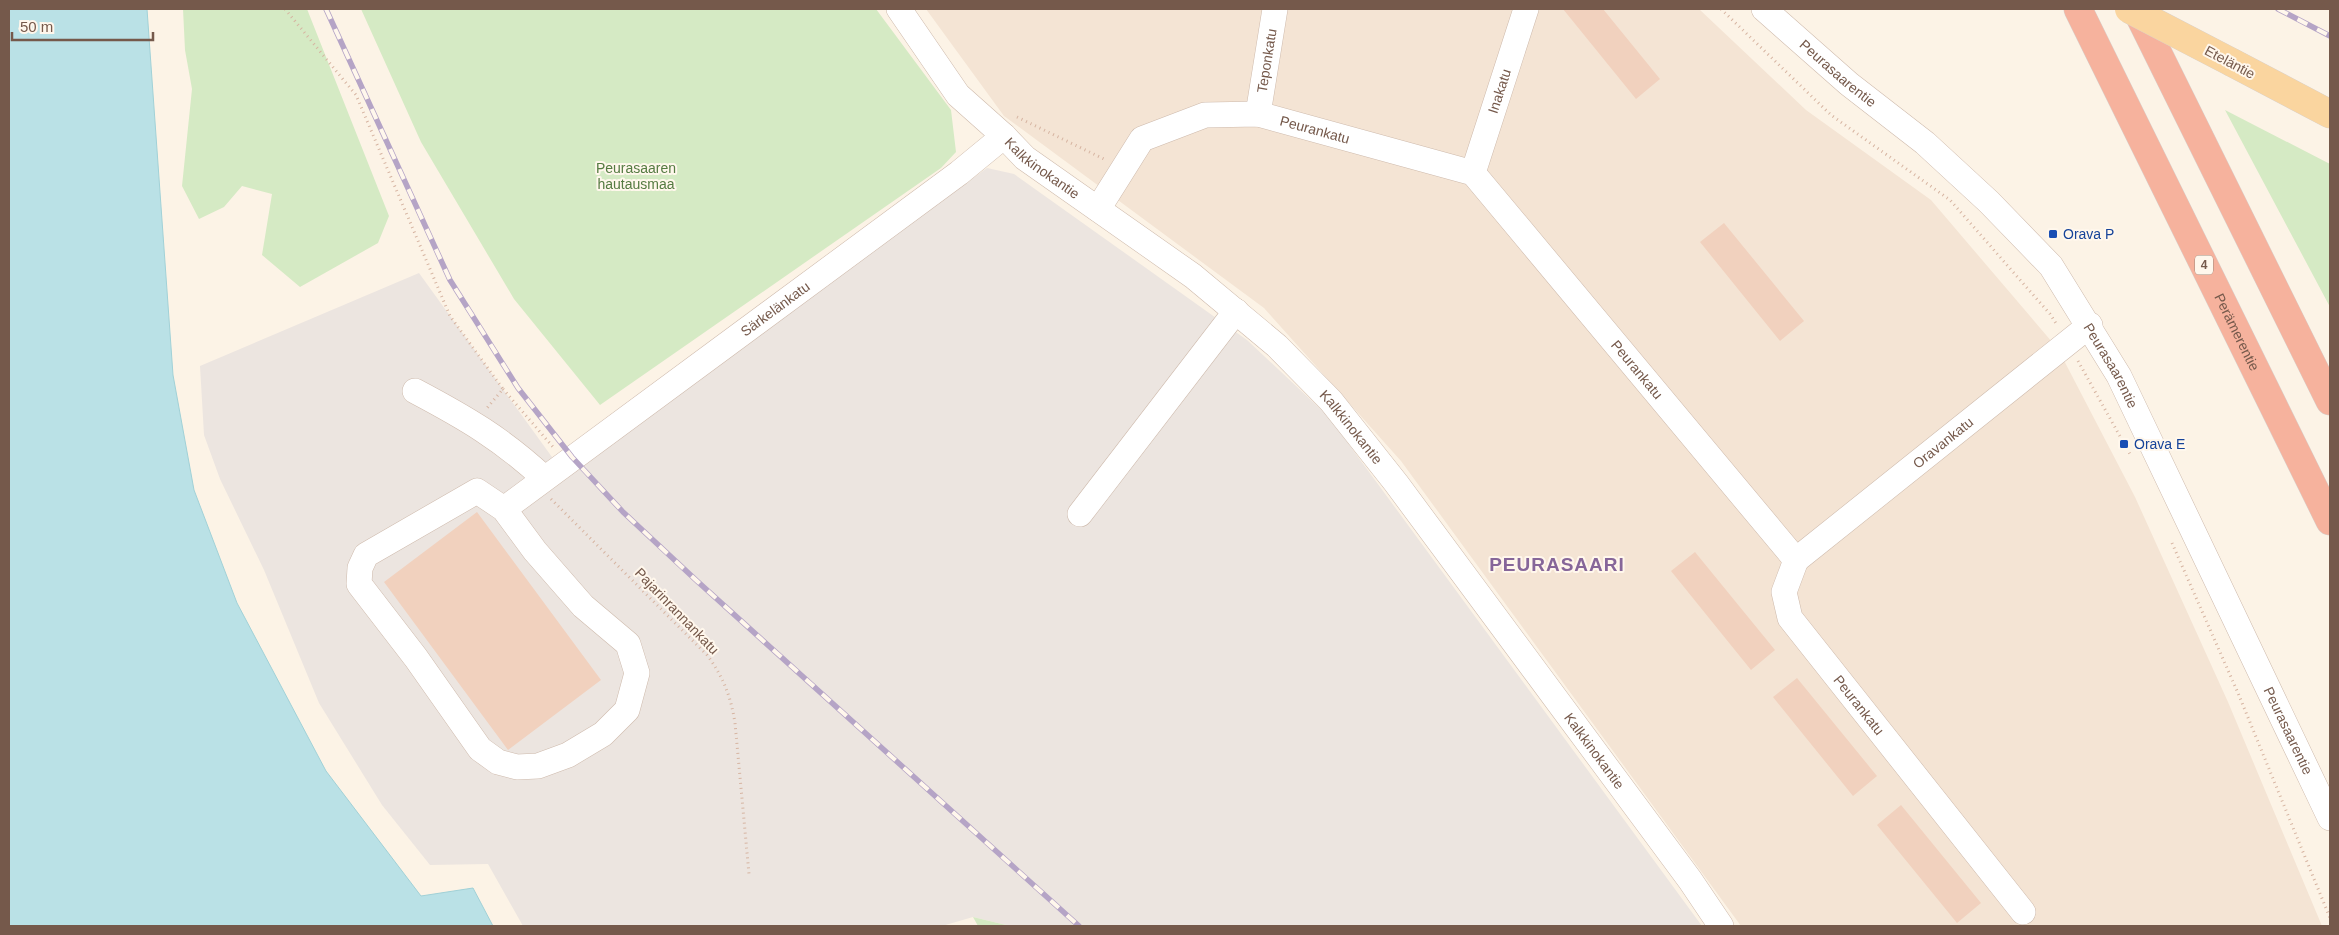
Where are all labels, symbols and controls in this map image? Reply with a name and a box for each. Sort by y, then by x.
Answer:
scale bar [12,10,154,42]
text: 50 m [20,18,53,35]
street label: Teponkatu [1254,27,1280,94]
street label: Peurasaarentie [1797,36,1879,110]
street label: Eteläntie [2202,42,2258,82]
street label: Inakatu [1485,67,1514,115]
street label: Peurankatu [1278,112,1351,147]
street label: Kalkkinokantie [1002,134,1083,202]
park label: Peurasaaren hautausmaa [596,160,676,192]
place label: Orava P [2063,226,2114,242]
marker: Orava P [2047,228,2059,240]
road number: 4 [2195,256,2213,274]
street label: Särkelänkatu [737,278,813,340]
street label: Perämerentie [2211,291,2263,373]
street label: Peurasaarentie [2080,320,2141,411]
street label: Peurankatu [1608,337,1666,402]
street label: Kalkkinokantie [1317,387,1386,467]
street label: Oravankatu [1910,414,1976,471]
place label: Orava E [2134,436,2185,452]
marker: Orava E [2118,438,2130,450]
district label: PEURASAARI [1489,554,1625,575]
street label: Pajarinrannankatu [632,565,722,657]
street label: Peurankatu [1830,672,1887,738]
street label: Peurasaarentie [2261,684,2316,777]
street label: Kalkkinokantie [1561,710,1628,792]

